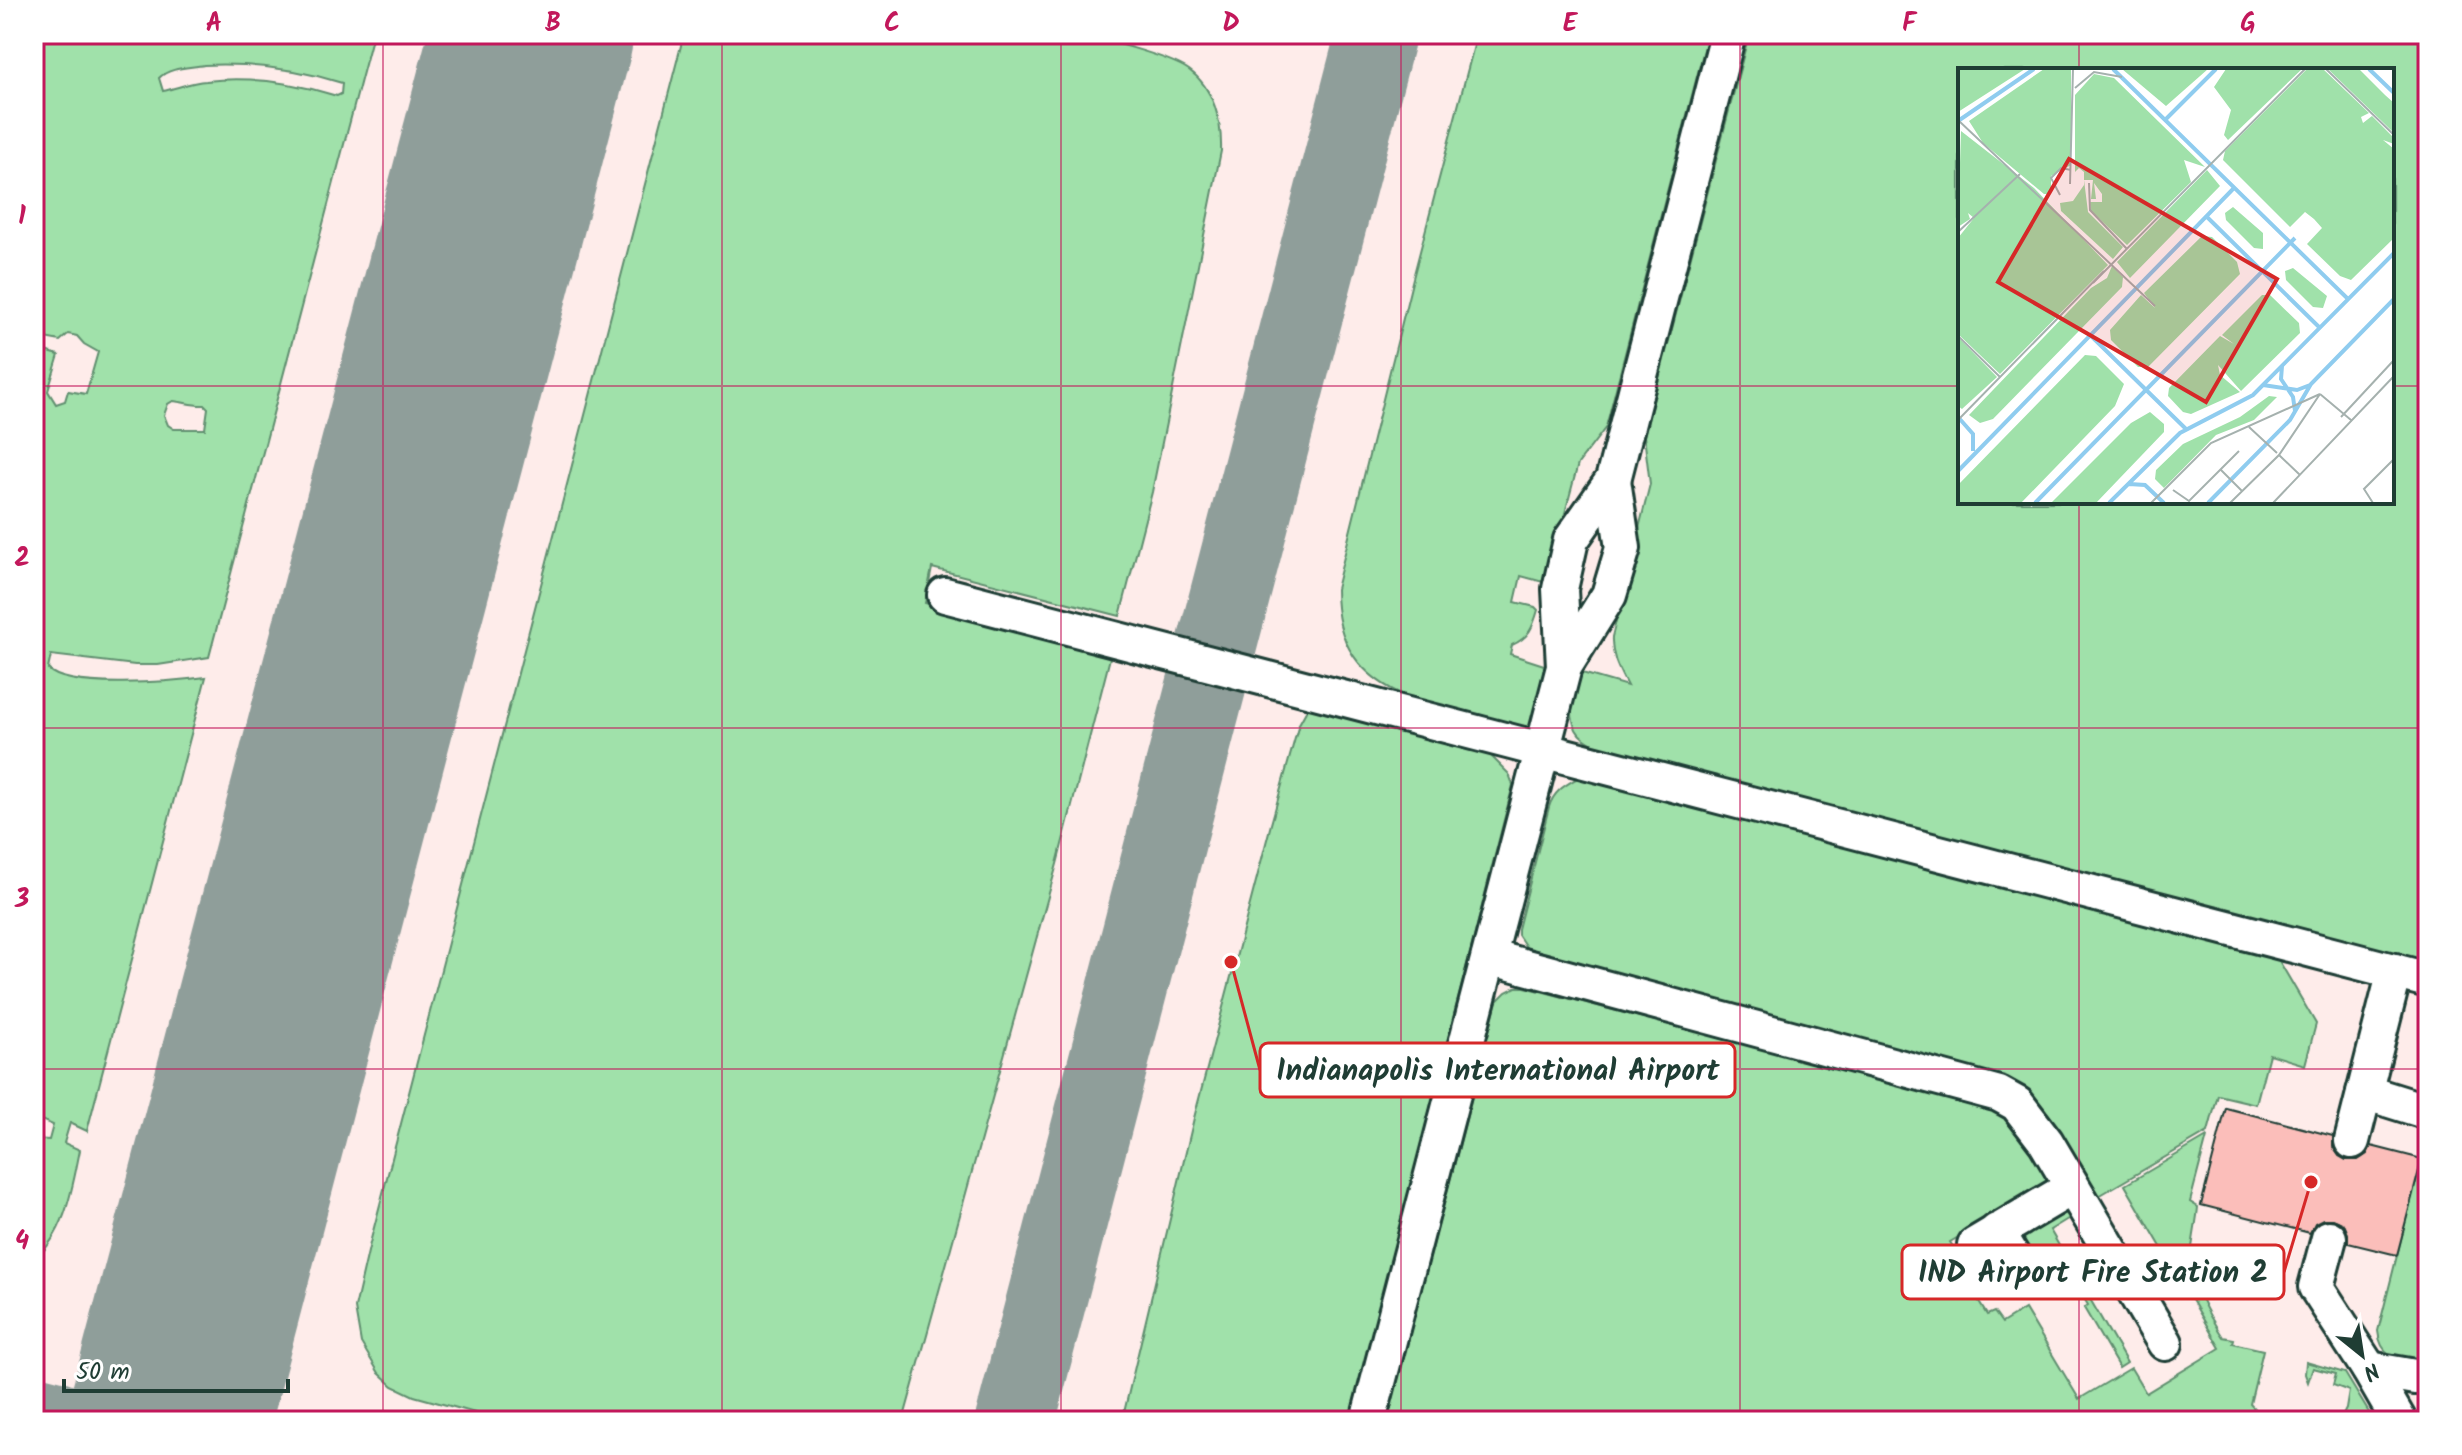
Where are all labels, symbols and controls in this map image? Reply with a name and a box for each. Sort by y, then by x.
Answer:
text: A [206,3,222,45]
text: B [545,3,561,45]
text: C [884,3,900,45]
text: D [1222,3,1240,45]
text: E [1563,3,1579,45]
text: F [1902,3,1918,45]
text: G [2240,3,2256,45]
inset map [1958,68,2394,504]
text: 1 [18,196,26,238]
text: 2 [14,538,30,580]
text: 3 [14,879,29,921]
callout: Indianapolis International Airport [1260,1043,1735,1097]
text: Indianapolis International Airport [1276,1048,1720,1096]
text: 4 [15,1221,29,1263]
callout: IND Airport Fire Station 2 [1902,1245,2284,1299]
text: IND Airport Fire Station 2 [1918,1250,2268,1298]
north arrow [2322,1315,2402,1395]
scale bar [64,1343,288,1393]
text: N [2356,1352,2386,1389]
text: 50 m [76,1353,130,1392]

